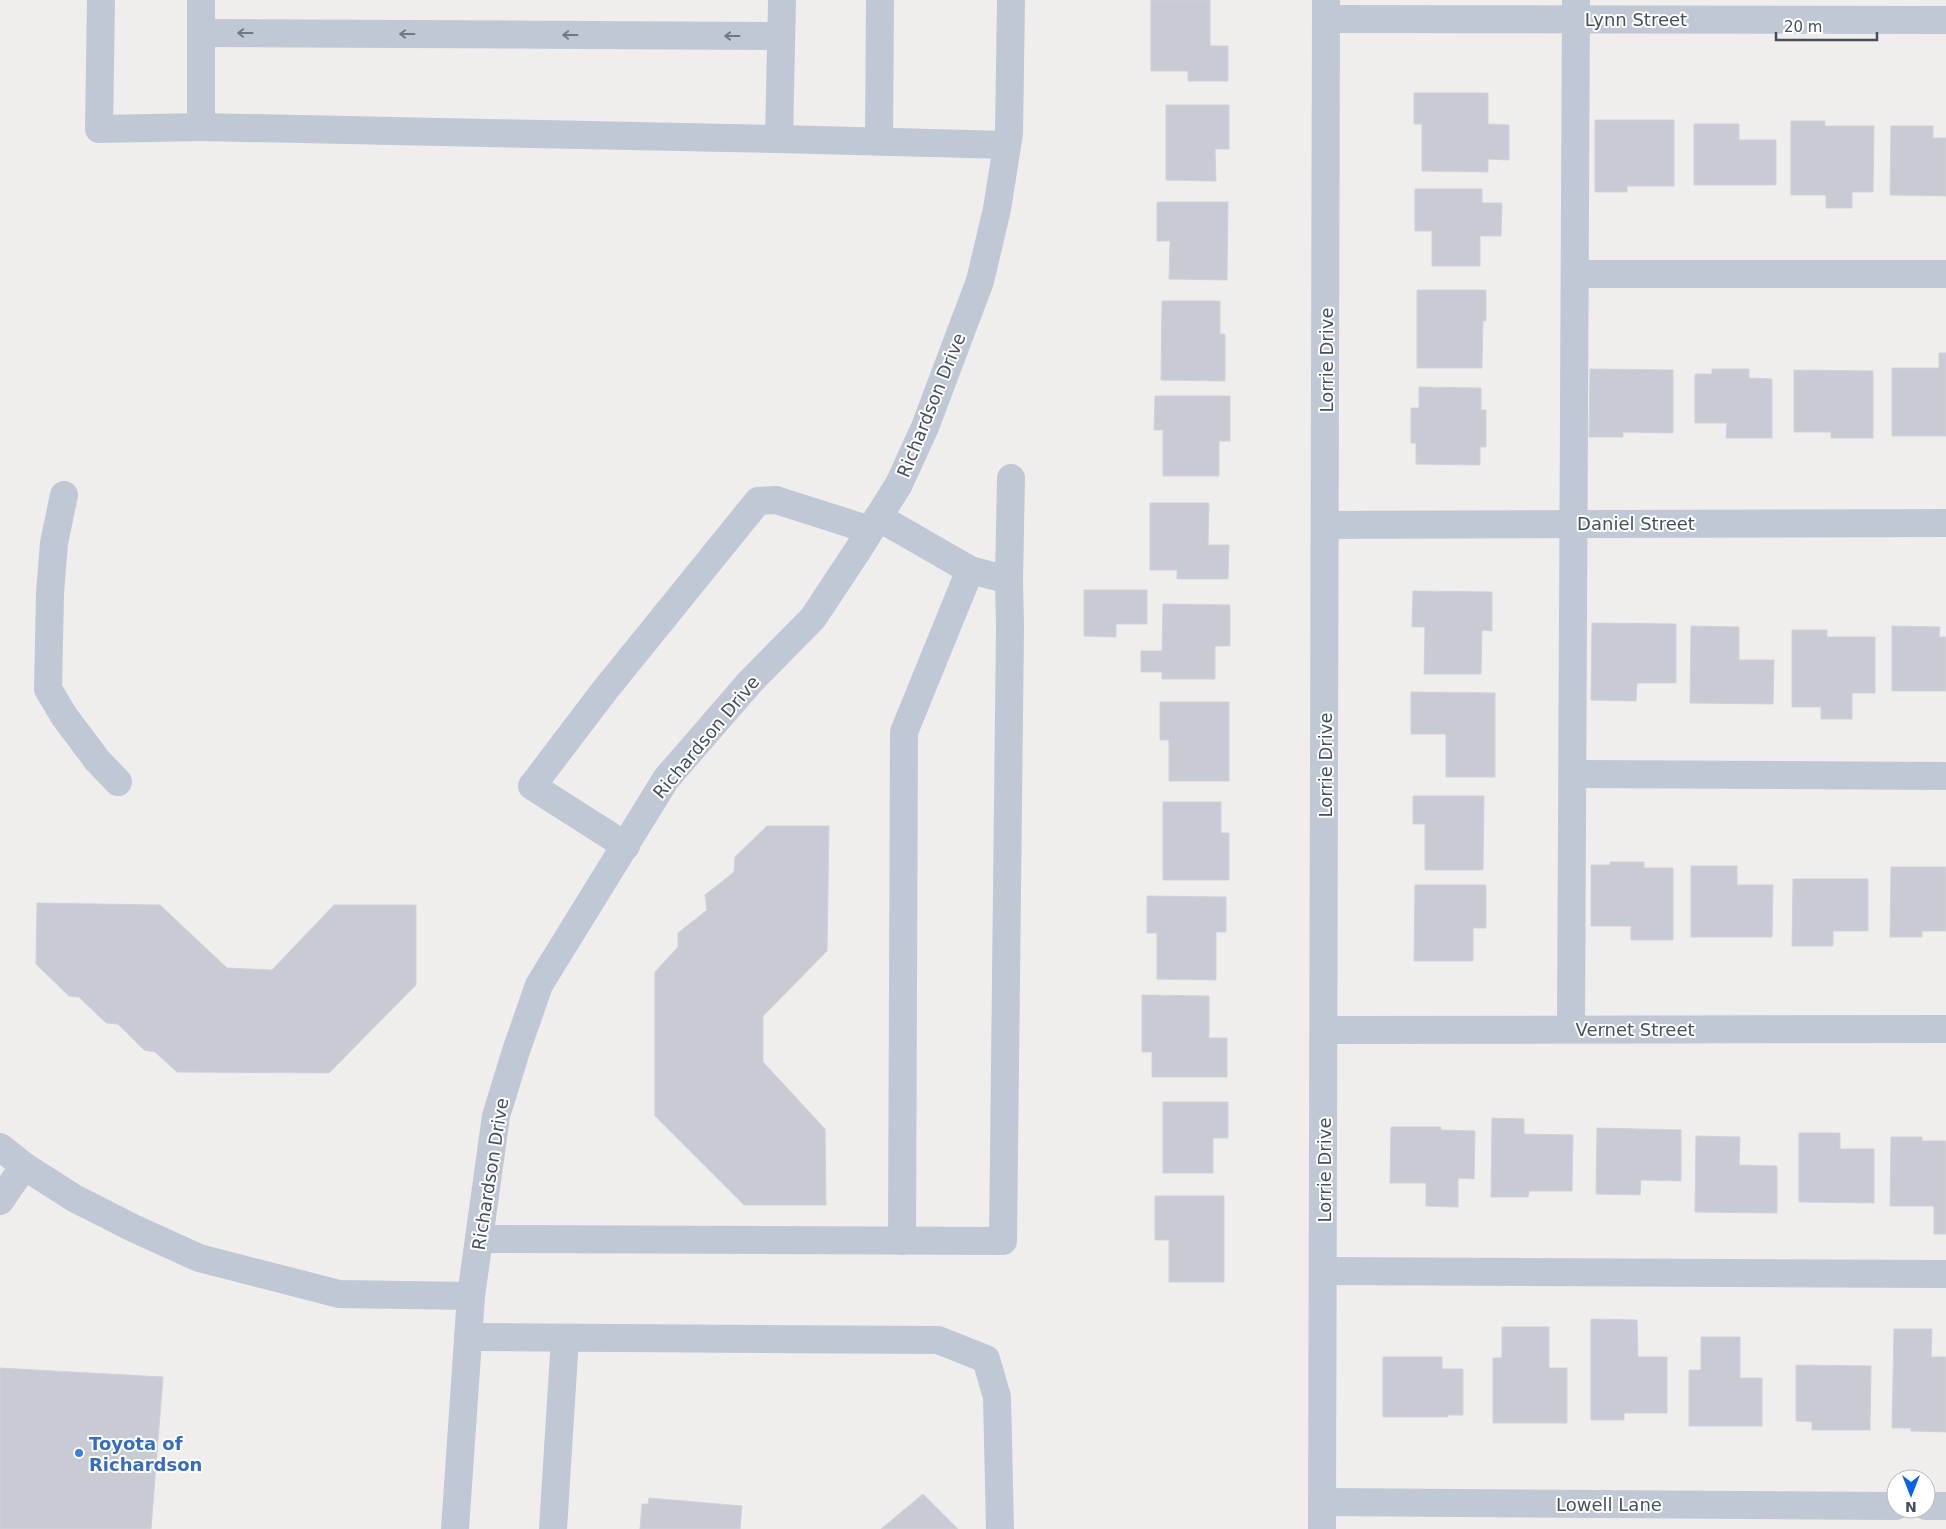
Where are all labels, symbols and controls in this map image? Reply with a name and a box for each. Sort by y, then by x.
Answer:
street label: Lynn Street [1585,9,1687,30]
scale bar [1776,10,1877,42]
text: 20 m [1784,18,1822,36]
one-way arrow [237,28,253,38]
one-way arrow [399,29,416,39]
one-way arrow [562,30,578,40]
one-way arrow [724,31,740,41]
street label: Lorrie Drive [1316,308,1337,413]
street label: Richardson Drive [892,330,970,480]
street label: Daniel Street [1577,513,1695,534]
street label: Richardson Drive [649,671,763,803]
street label: Lorrie Drive [1315,713,1336,818]
street label: Vernet Street [1575,1019,1695,1040]
street label: Richardson Drive [468,1096,512,1252]
street label: Lorrie Drive [1314,1118,1335,1223]
place label: Toyota of Richardson [89,1433,202,1475]
marker: Toyota of Richardson [73,1447,85,1459]
north arrow [1886,1469,1936,1519]
street label: Lowell Lane [1556,1494,1662,1515]
text: N [1905,1499,1917,1515]

